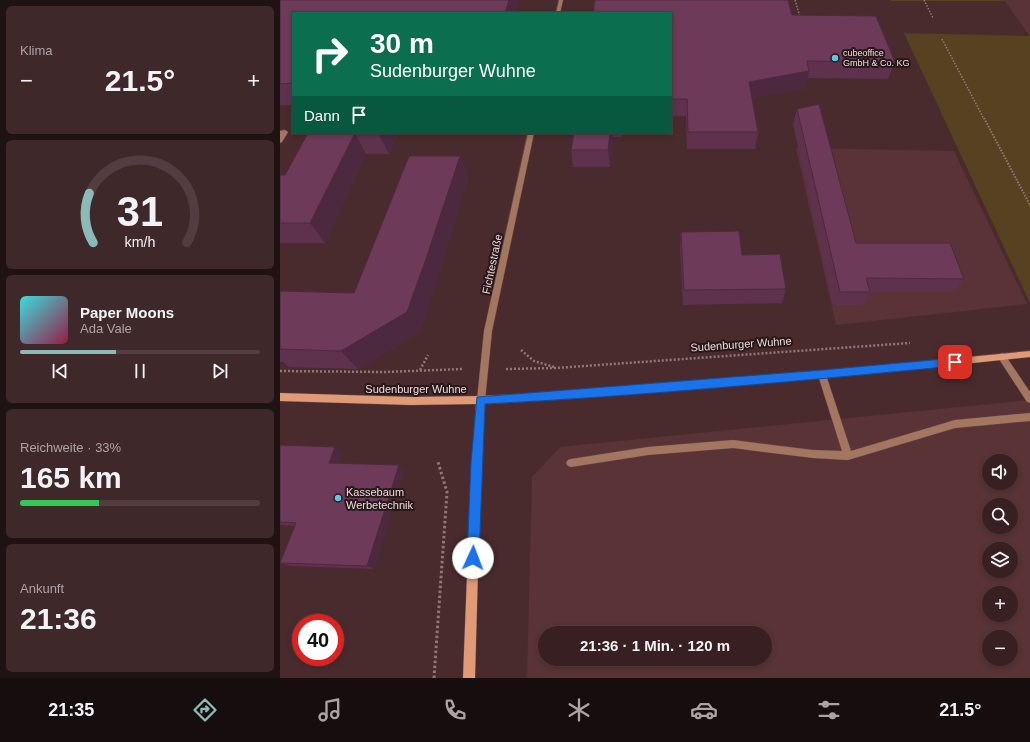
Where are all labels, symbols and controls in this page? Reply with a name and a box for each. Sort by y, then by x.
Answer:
icon: right [304,28,356,80]
text: 30 m [370,28,434,59]
text: Klima [20,43,53,58]
place label: cubeoffice GmbH & Co. KG [843,48,910,68]
marker: cubeoffice GmbH & Co. KG [830,53,840,63]
text: Sudenburger Wuhne [370,61,536,81]
text: 21.5° [105,64,175,97]
text: − [20,68,33,93]
text: + [247,68,260,93]
icon: arrive [348,104,370,126]
text: Dann [304,107,340,124]
text: 31 [117,187,163,234]
text: km/h [125,233,156,249]
street label: Fichtestraße [480,233,504,295]
text: Paper Moons [80,304,174,321]
text: Ada Vale [80,321,132,336]
street label: Sudenburger Wuhne [690,334,792,354]
pin [938,345,972,379]
icon: arrive [944,351,966,373]
icon: previous [49,360,71,382]
icon: pause [129,360,151,382]
icon: next [209,360,231,382]
street label: Sudenburger Wuhne [365,383,467,395]
text: Reichweite · 33% [20,440,121,455]
map controls [982,454,1018,666]
button: sound [982,454,1018,490]
text: 165 km [20,461,122,494]
place label: Kassebaum Werbetechnik [346,486,414,511]
marker: Kassebaum Werbetechnik [333,493,343,503]
button: search [982,498,1018,534]
position arrow [452,537,494,579]
button: layers [982,542,1018,578]
text: Ankunft [20,581,64,596]
button: + [982,586,1018,622]
text: 21:36 [20,602,97,635]
speed limit sign: 40 [292,614,344,666]
button: − [982,630,1018,666]
text: 21:36 · 1 Min. · 120 m [580,637,730,654]
icon: directions [191,696,219,724]
icon: music [316,696,344,724]
icon: phone [441,696,469,724]
icon: climate [565,696,593,724]
icon: car [690,696,718,724]
icon: filters [815,696,843,724]
text: 21:35 [48,700,94,720]
text: 21.5° [939,700,982,720]

